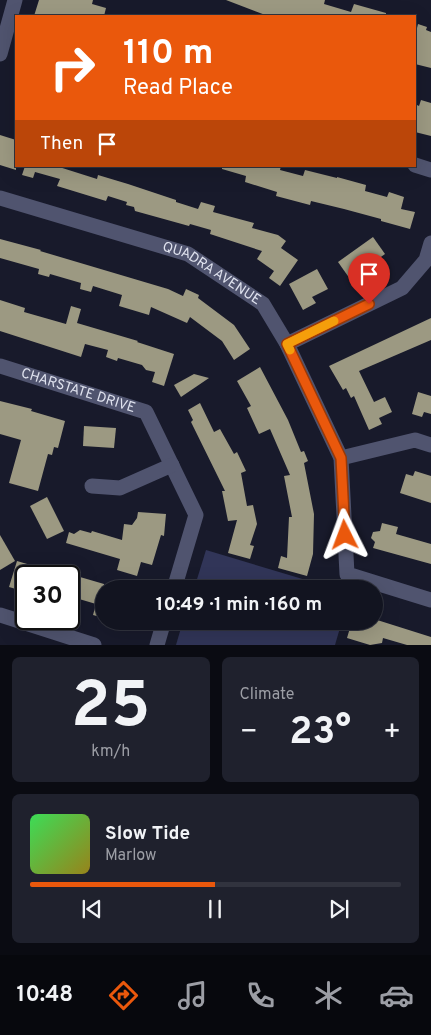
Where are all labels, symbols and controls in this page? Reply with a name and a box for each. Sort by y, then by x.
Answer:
text: 110 m [123,32,213,76]
icon: right [40,35,105,100]
text: Read Place [123,75,233,102]
icon: arrive [93,130,121,158]
text: Then [40,132,83,156]
street label: QUADRA AVENUE [160,238,264,309]
pin [348,253,390,304]
icon: arrive [355,260,383,288]
street label: CHARSTATE DRIVE [19,365,138,417]
position arrow [318,508,370,560]
speed limit sign: 30 [15,565,80,630]
text: 10:49 · 1 min · 160 m [156,593,322,617]
text: 25 [71,668,150,750]
text: Climate [240,685,294,705]
text: 23° [289,709,351,758]
text: − [240,715,258,751]
text: + [383,715,401,751]
text: km/h [91,742,130,762]
text: Slow Tide [105,822,190,846]
text: Marlow [105,846,157,866]
icon: previous [78,895,106,923]
icon: pause [201,895,229,923]
icon: next [325,895,353,923]
icon: directions [106,978,141,1013]
icon: music [175,978,210,1013]
icon: phone [243,978,278,1013]
icon: climate [311,978,346,1013]
icon: car [379,978,414,1013]
text: 10:48 [17,982,73,1009]

